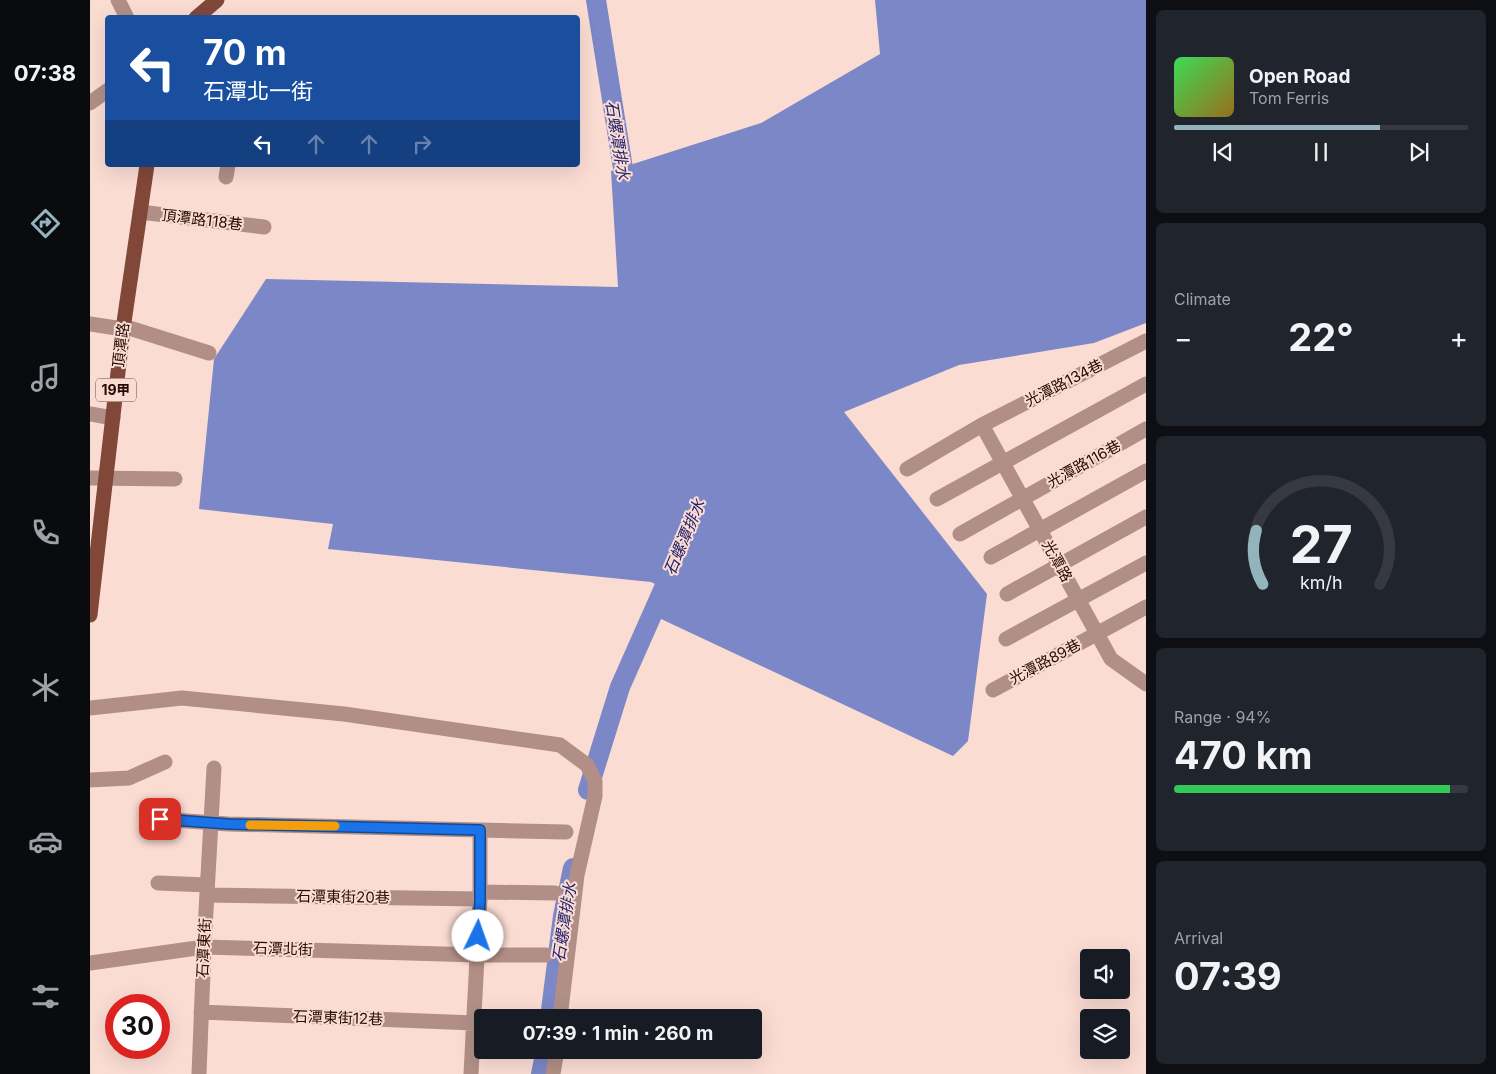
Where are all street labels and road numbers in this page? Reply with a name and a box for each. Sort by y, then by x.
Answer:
street label: 頂潭路118巷 [160,205,244,234]
street label: 頂潭路 [108,321,133,368]
street label: 光潭路134巷 [1022,355,1106,410]
road number: 19甲 [96,378,136,402]
street label: 光潭路116巷 [1044,435,1124,492]
street label: 光潭路 [1038,536,1077,585]
street label: 光潭路89巷 [1006,635,1084,688]
street label: 石潭東街20巷 [296,886,390,907]
street label: 石潭東街 [192,918,215,978]
street label: 石潭北街 [253,938,313,959]
street label: 石潭東街12巷 [293,1006,383,1029]

